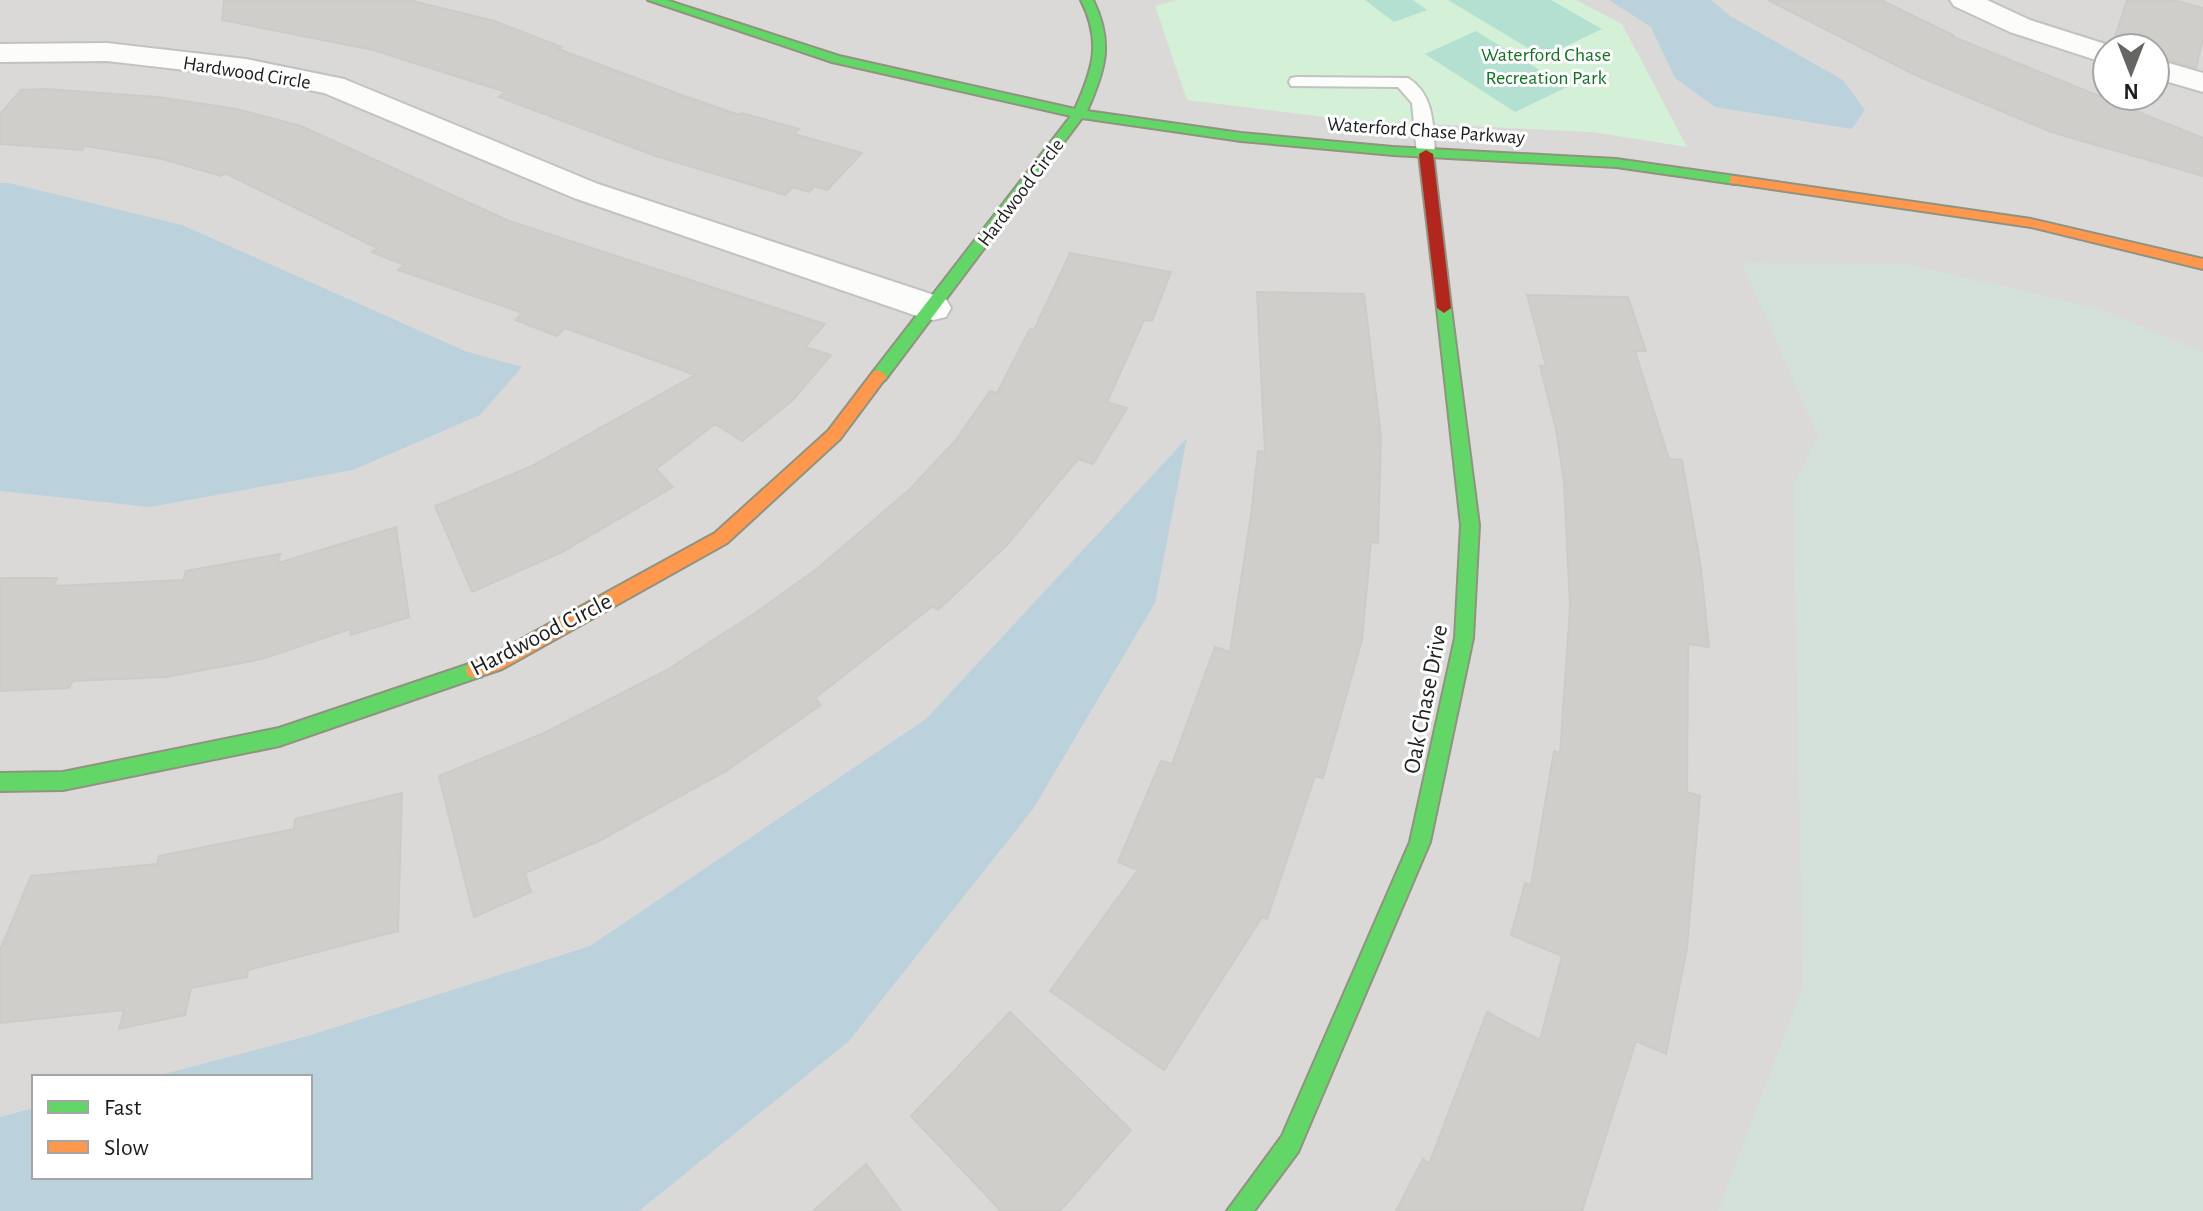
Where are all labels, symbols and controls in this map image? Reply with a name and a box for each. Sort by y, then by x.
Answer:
north arrow [2091,32,2171,112]
park label: Waterford Chase Recreation Park [1481,45,1611,88]
street label: Hardwood Circle [182,53,312,93]
text: N [2123,80,2139,102]
street label: Waterford Chase Parkway [1326,114,1526,148]
street label: Hardwood Circle [974,135,1068,250]
street label: Hardwood Circle [467,589,616,681]
street label: Oak Chase Drive [1400,623,1452,776]
legend [32,1075,312,1179]
text: Fast [104,1096,142,1120]
text: Slow [104,1136,149,1160]

